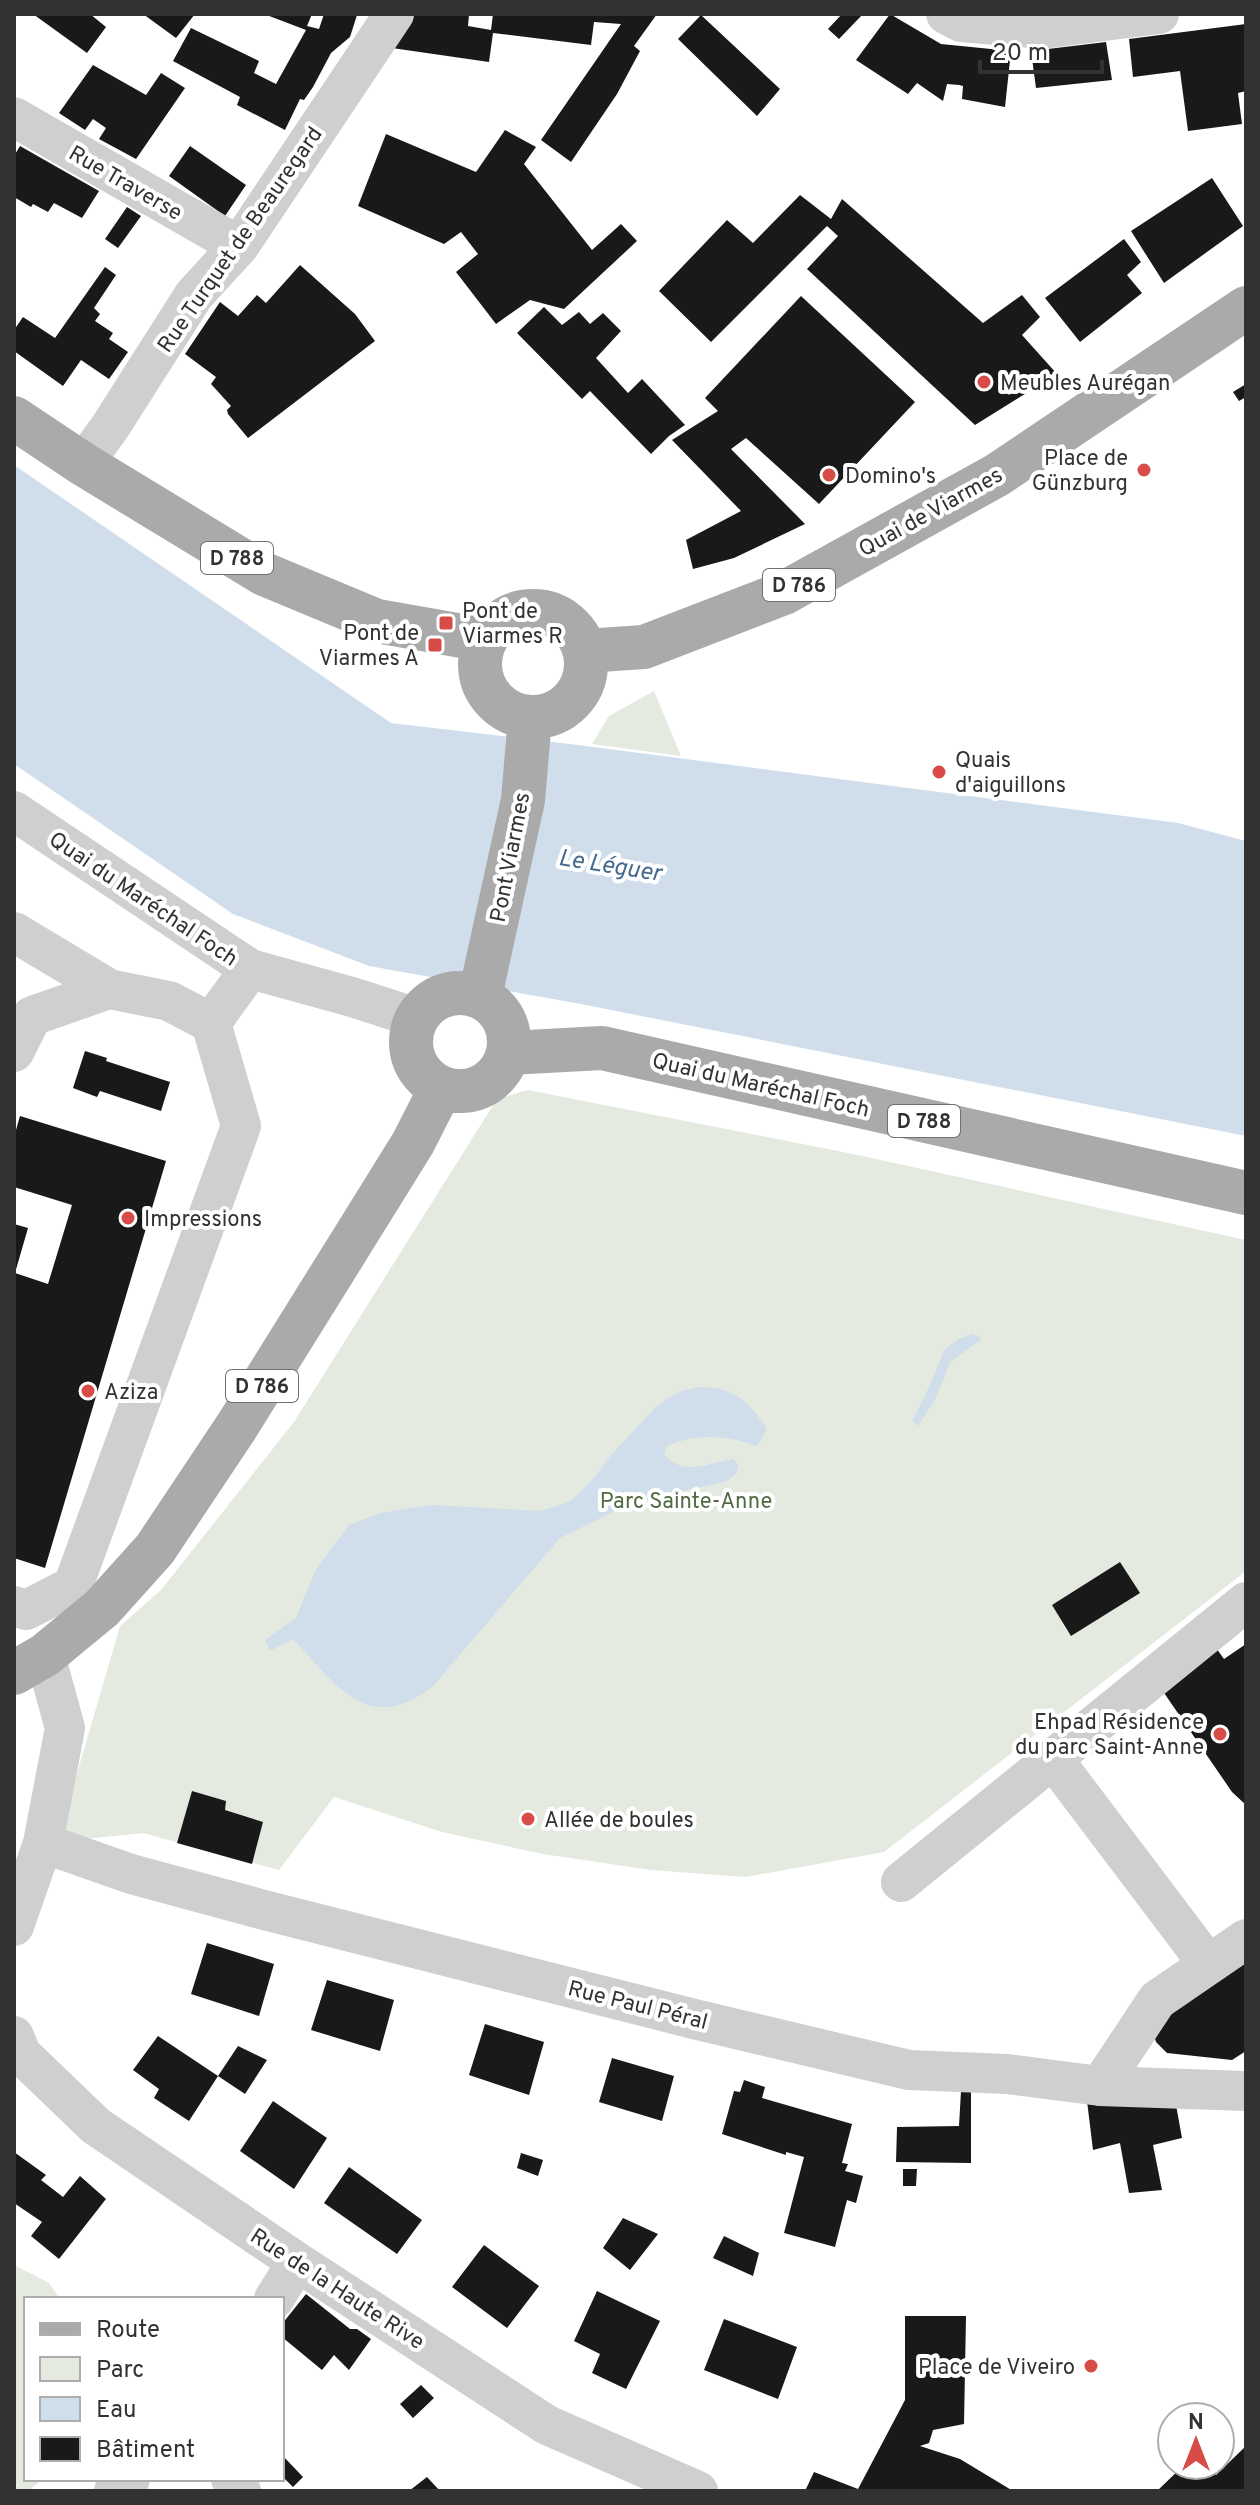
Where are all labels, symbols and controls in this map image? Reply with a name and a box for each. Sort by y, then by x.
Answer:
scale bar [980,24,1102,74]
text: 20 m [992,39,1048,69]
street label: Rue Turquet de Beauregard [153,122,329,359]
street label: Rue Traverse [63,141,186,228]
place label: Meubles Aurégan [1000,371,1170,398]
marker: Meubles Aurégan [975,373,993,391]
place label: Place de Günzburg [1032,446,1128,498]
marker: Place de Günzburg [1135,461,1153,479]
street label: Quai de Viarmes [854,462,1008,564]
place label: Domino's [845,464,936,491]
marker: Domino's [820,466,838,484]
road number: D 788 [201,542,273,574]
road number: D 786 [763,569,835,601]
place label: Pont de Viarmes R [462,599,563,651]
marker: Pont de Viarmes R [437,614,455,632]
place label: Pont de Viarmes A [319,621,419,673]
marker: Pont de Viarmes A [426,636,444,654]
place label: Quais d'aiguillons [955,748,1066,800]
marker: Quais d'aiguillons [930,763,948,781]
street label: Pont Viarmes [486,790,537,925]
street label: Quai du Maréchal Foch [43,827,242,973]
water label: Le Léguer [556,844,665,890]
street label: Quai du Maréchal Foch [649,1048,872,1125]
road number: D 788 [888,1105,960,1137]
place label: Impressions [144,1207,262,1234]
marker: Impressions [119,1209,137,1227]
road number: D 786 [226,1370,298,1402]
place label: Aziza [104,1380,158,1407]
marker: Aziza [79,1382,97,1400]
park label: Parc Sainte-Anne [600,1489,772,1516]
place label: Ehpad Résidence du parc Saint-Anne [1015,1710,1204,1762]
marker: Ehpad Résidence du parc Saint-Anne [1211,1725,1229,1743]
place label: Allée de boules [544,1808,694,1835]
marker: Allée de boules [519,1810,537,1828]
street label: Rue Paul Péral [565,1976,710,2037]
street label: Rue de la Haute Rive [244,2224,429,2357]
legend [24,2297,284,2481]
text: Route [96,2316,160,2346]
place label: Place de Viveiro [918,2355,1075,2382]
text: Parc [96,2356,144,2386]
marker: Place de Viveiro [1082,2357,1100,2375]
text: Eau [96,2396,136,2426]
north arrow [1156,2401,1236,2481]
text: N [1188,2410,1204,2437]
text: Bâtiment [96,2436,195,2466]

